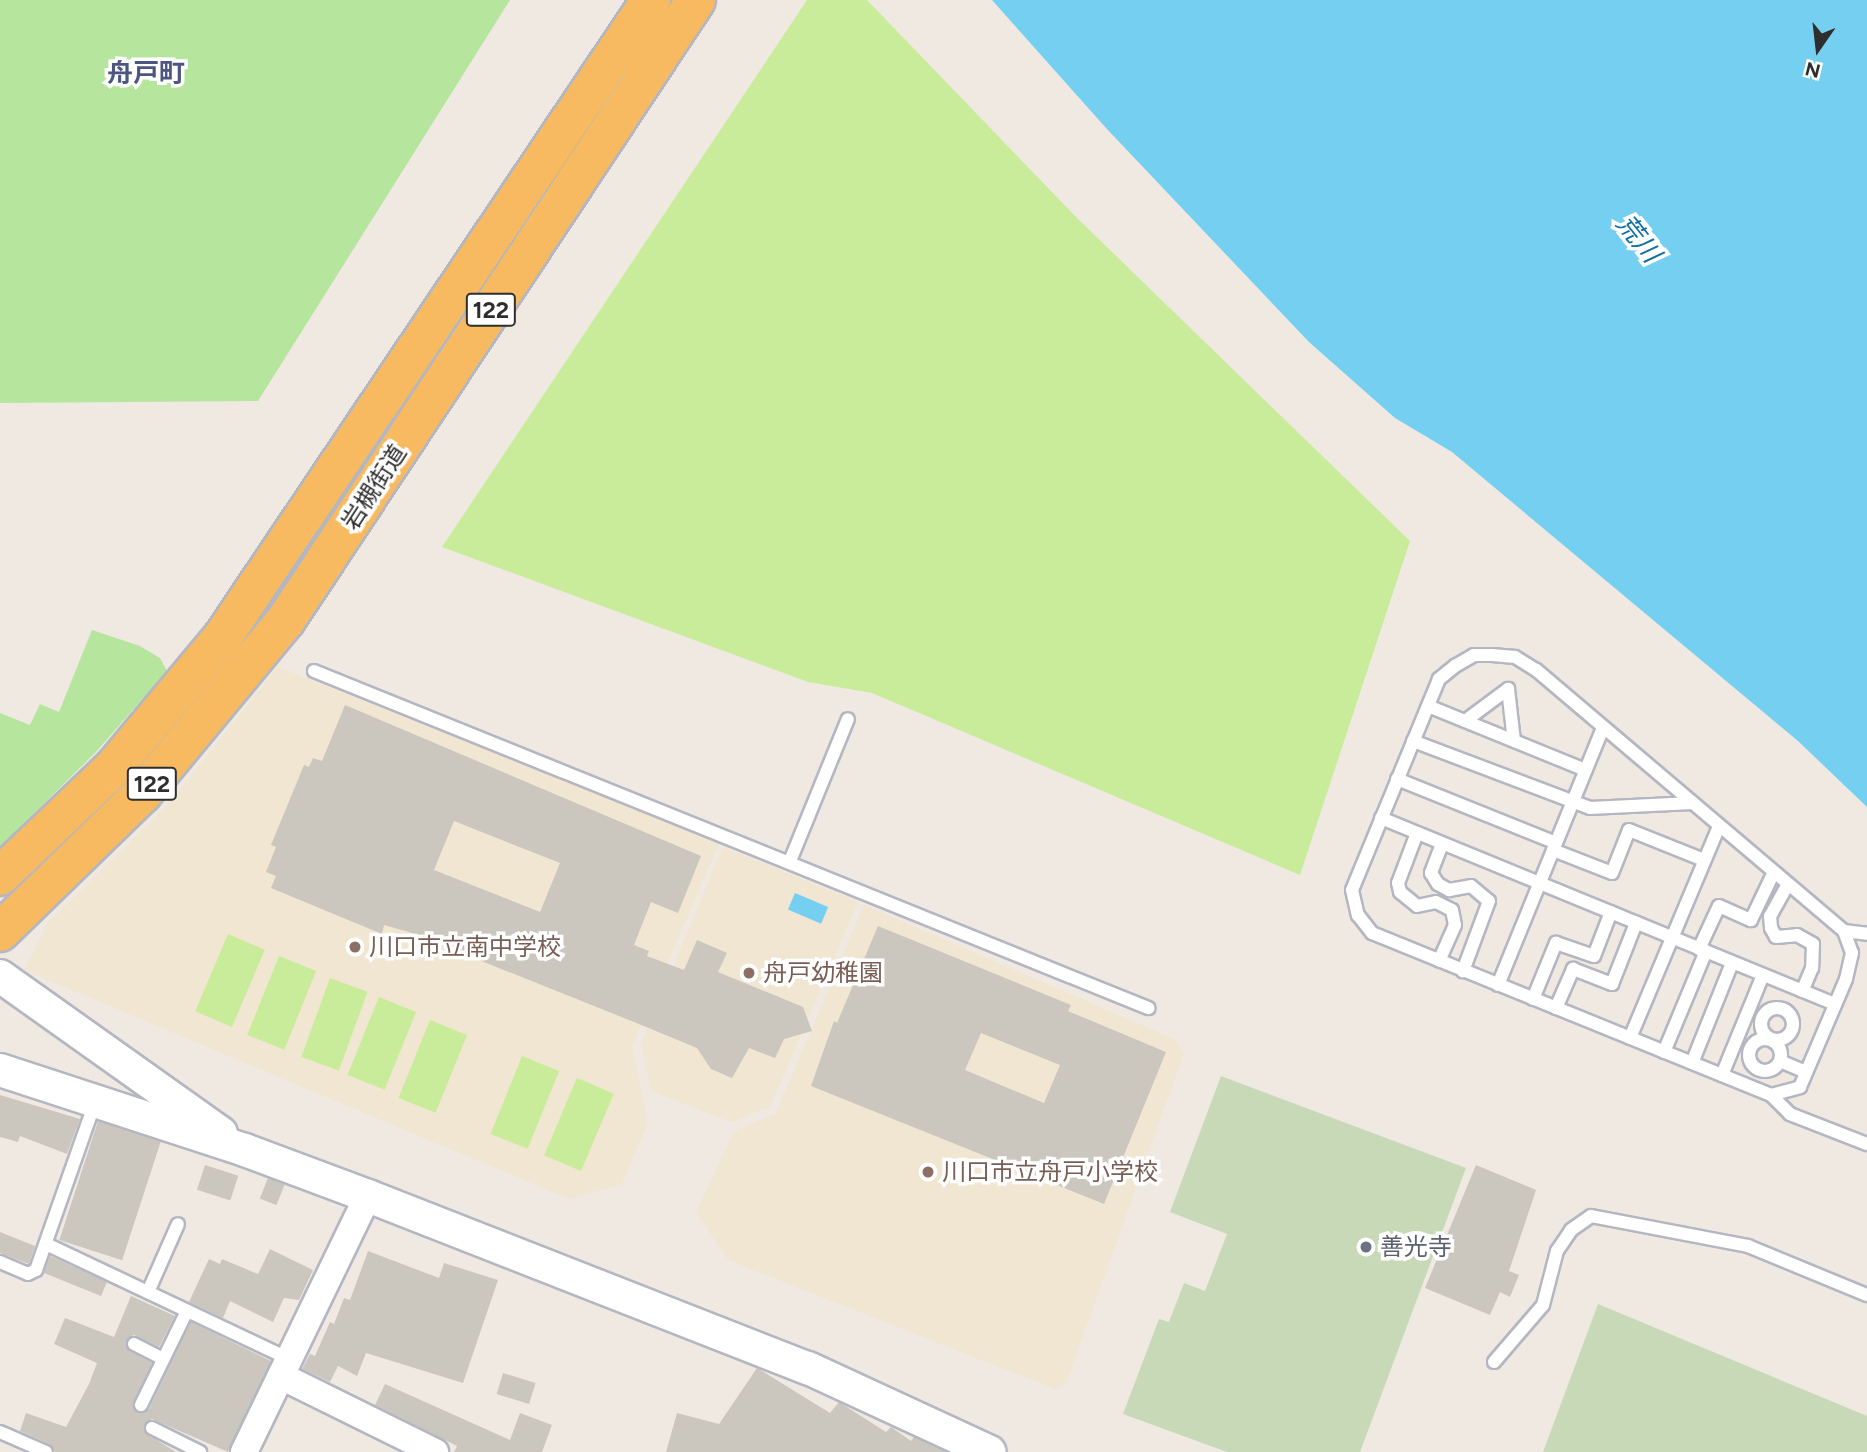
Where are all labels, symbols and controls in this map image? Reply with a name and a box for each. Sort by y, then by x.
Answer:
north arrow [1783,14,1853,84]
text: N [1803,57,1823,83]
district label: 舟戸町 [107,58,185,90]
water label: 荒川 [1610,209,1666,269]
road number: 122 [465,290,517,330]
street label: 岩槻街道 [336,439,412,535]
road number: 122 [126,764,178,804]
place label: 川口市立南中学校 [369,933,561,961]
marker: 川口市立南中学校 [347,939,363,955]
place label: 舟戸幼稚園 [763,959,883,987]
marker: 舟戸幼稚園 [741,965,757,981]
place label: 川口市立舟戸小学校 [942,1158,1158,1186]
marker: 川口市立舟戸小学校 [920,1164,936,1180]
place label: 善光寺 [1380,1233,1452,1261]
marker: 善光寺 [1358,1239,1374,1255]

